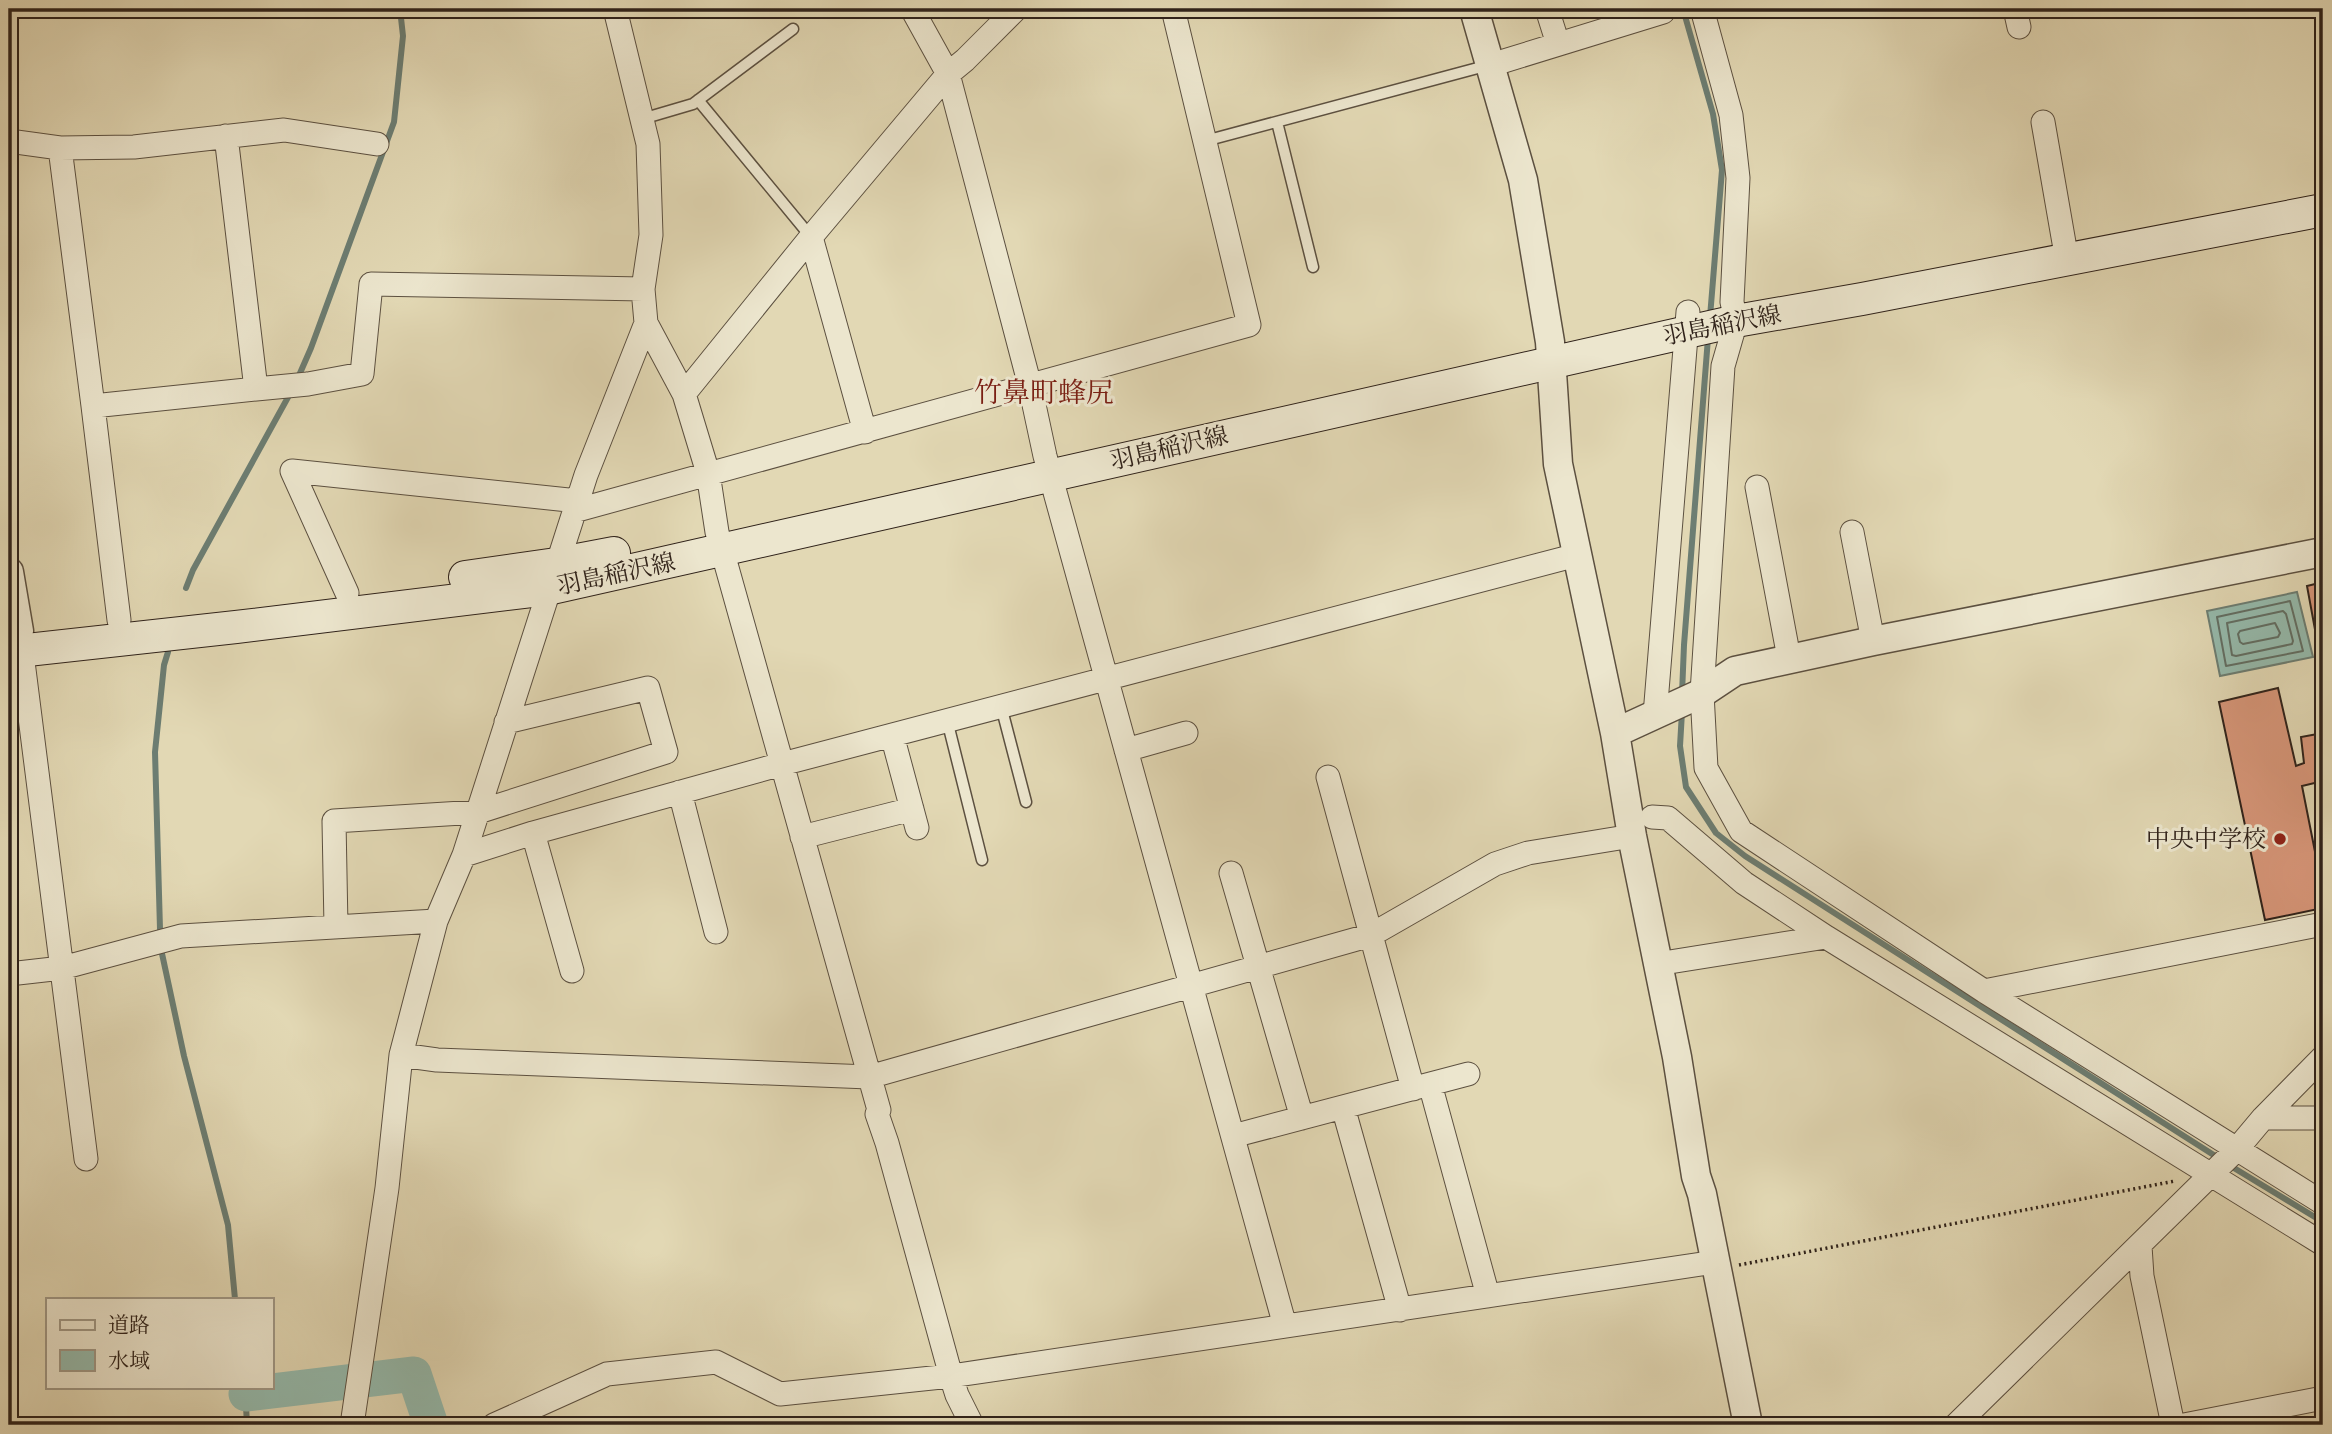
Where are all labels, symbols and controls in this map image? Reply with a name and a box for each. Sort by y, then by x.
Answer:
street label: 羽島稲沢線 [1660,299,1784,352]
district label: 竹鼻町蜂尻 [974,376,1114,411]
street label: 羽島稲沢線 [1107,420,1231,477]
street label: 羽島稲沢線 [554,547,678,602]
place label: 中央中学校 [2146,824,2266,855]
marker: 中央中学校 [2272,831,2288,847]
legend [46,1298,273,1388]
text: 道路 [108,1312,150,1339]
text: 水域 [108,1348,150,1375]

